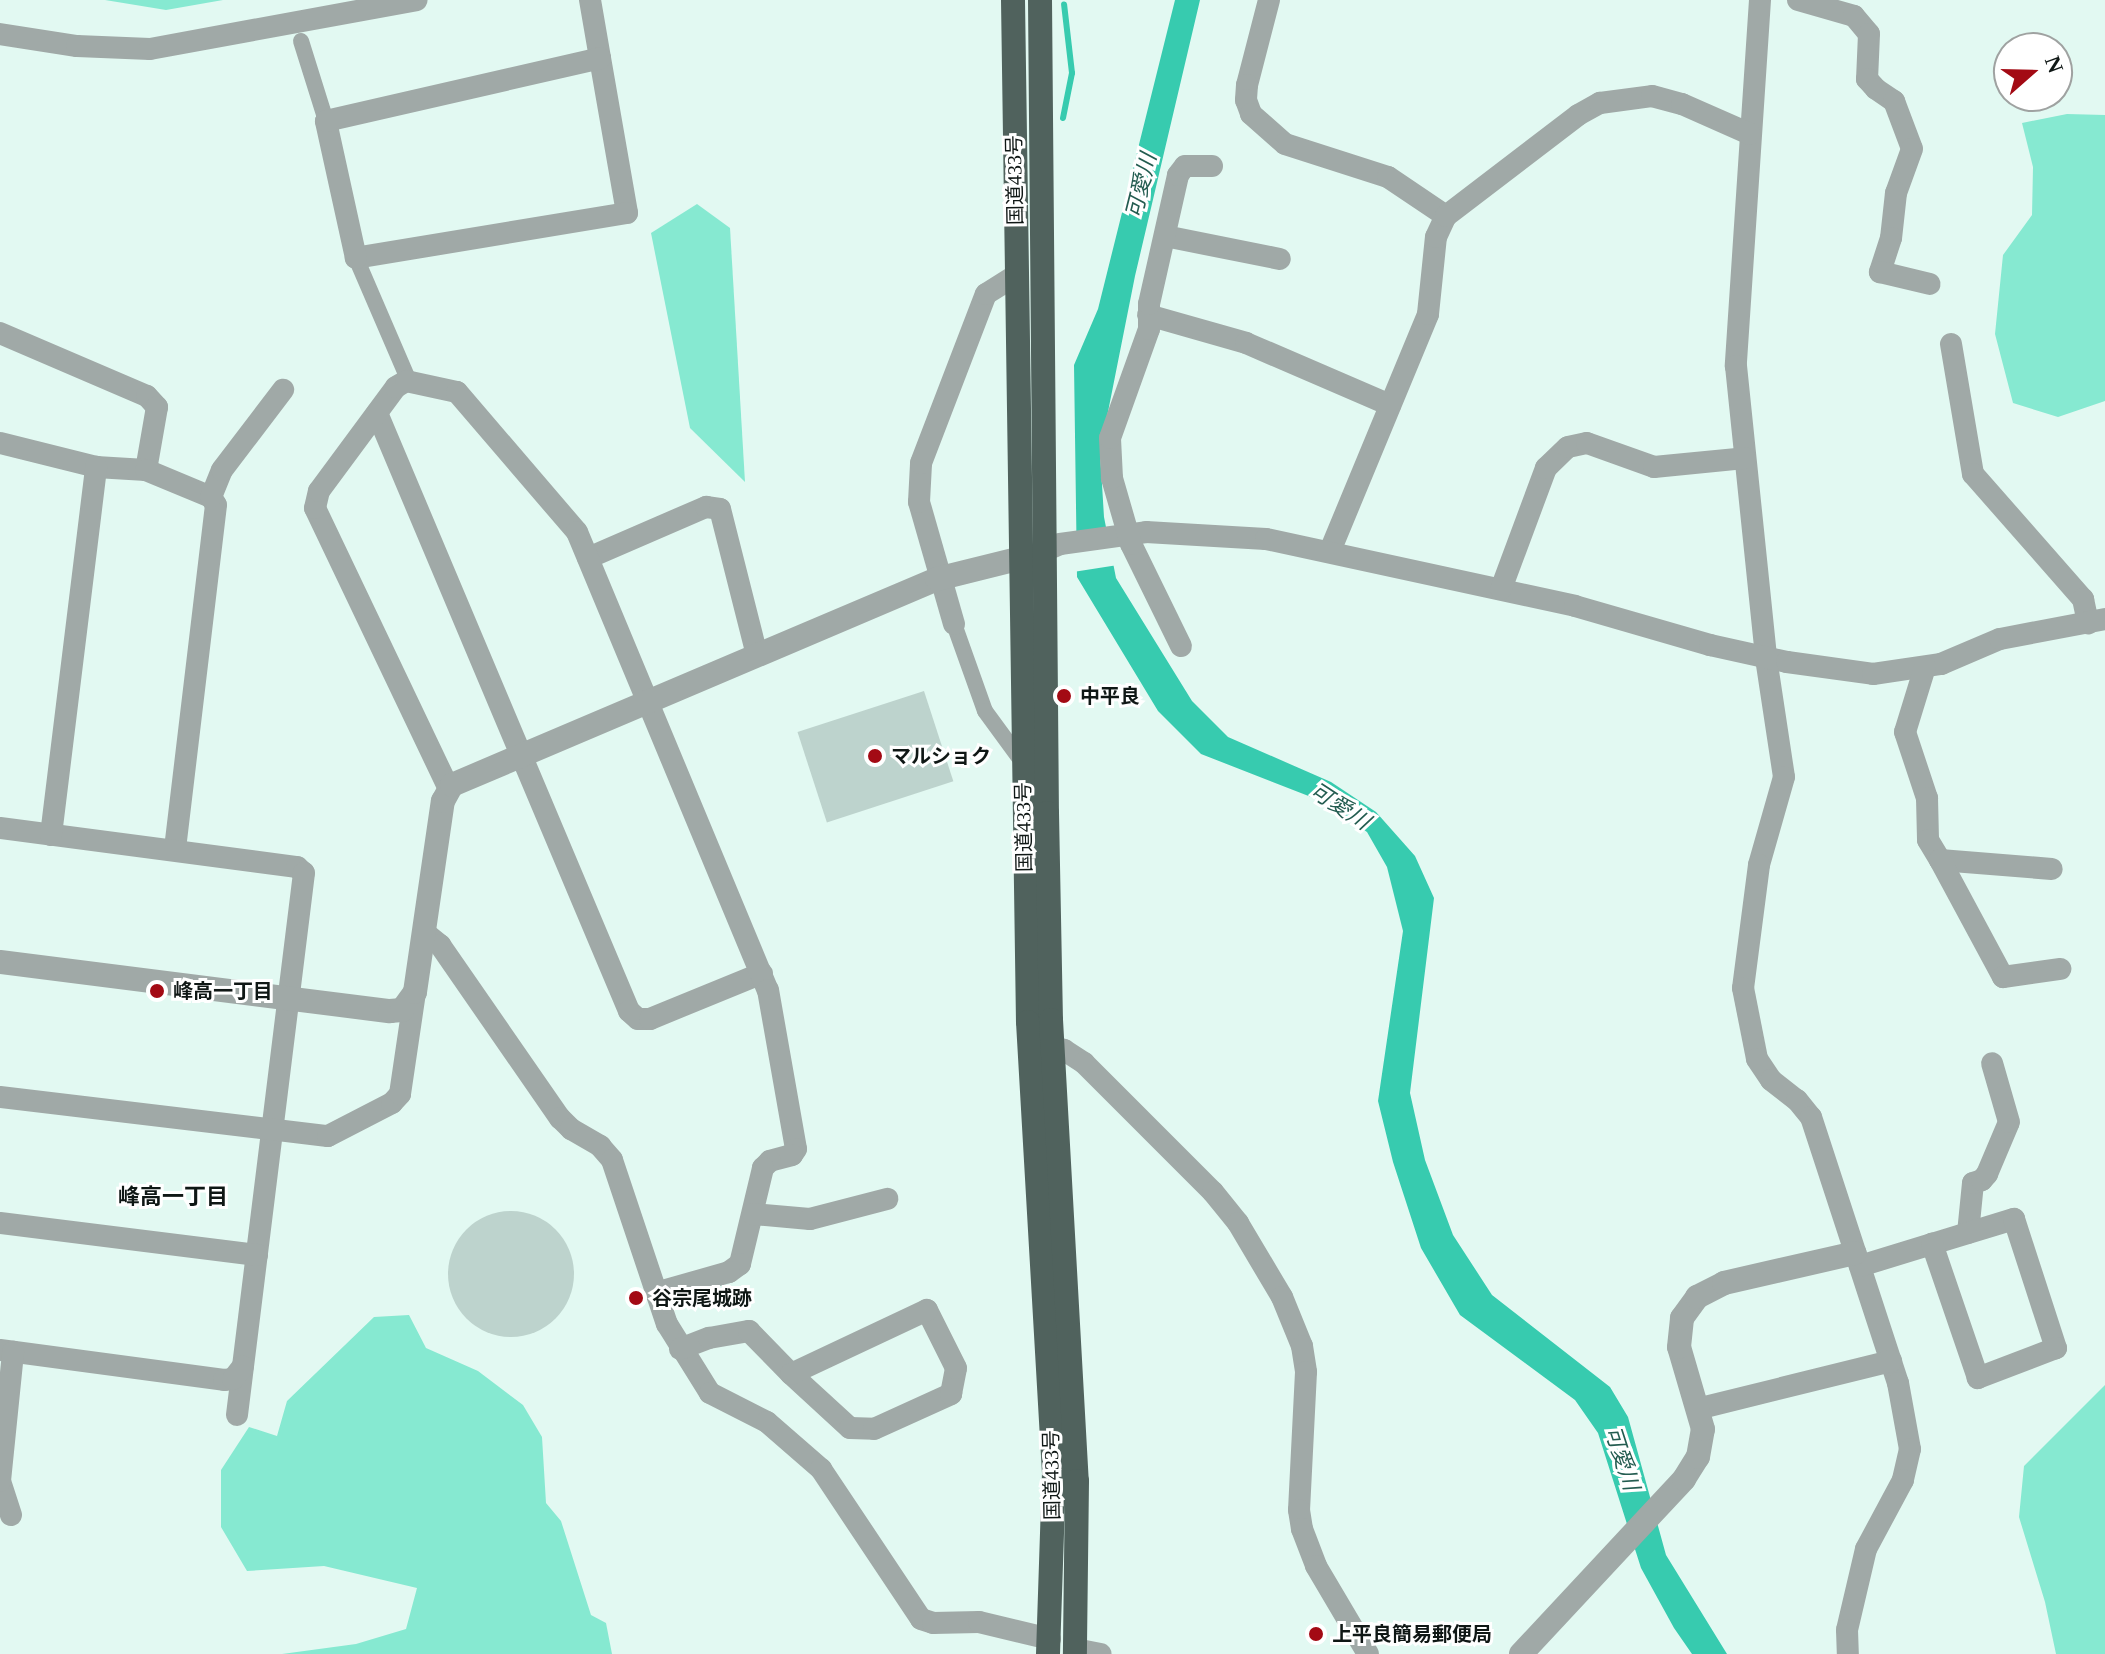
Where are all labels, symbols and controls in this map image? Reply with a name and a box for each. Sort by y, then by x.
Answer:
north arrow [1993,32,2073,112]
text: N [2040,53,2069,76]
street label: 国道433号 [1002,135,1028,225]
water label: 可愛川 [1120,151,1162,221]
place label: 中平良 [1080,684,1140,708]
marker: 中平良 [1055,687,1073,705]
place label: マルショク [891,744,991,768]
marker: マルショク [866,747,884,765]
water label: 可愛川 [1305,777,1375,835]
street label: 国道433号 [1011,782,1037,872]
place label: 峰高一丁目 [173,979,273,1003]
marker: 峰高一丁目 [148,982,166,1000]
district label: 峰高一丁目 [118,1184,228,1210]
place label: 谷宗尾城跡 [652,1286,752,1310]
marker: 谷宗尾城跡 [627,1289,645,1307]
water label: 可愛川 [1599,1423,1645,1493]
street label: 国道433号 [1039,1430,1065,1520]
place label: 上平良簡易郵便局 [1332,1622,1492,1646]
marker: 上平良簡易郵便局 [1307,1625,1325,1643]

